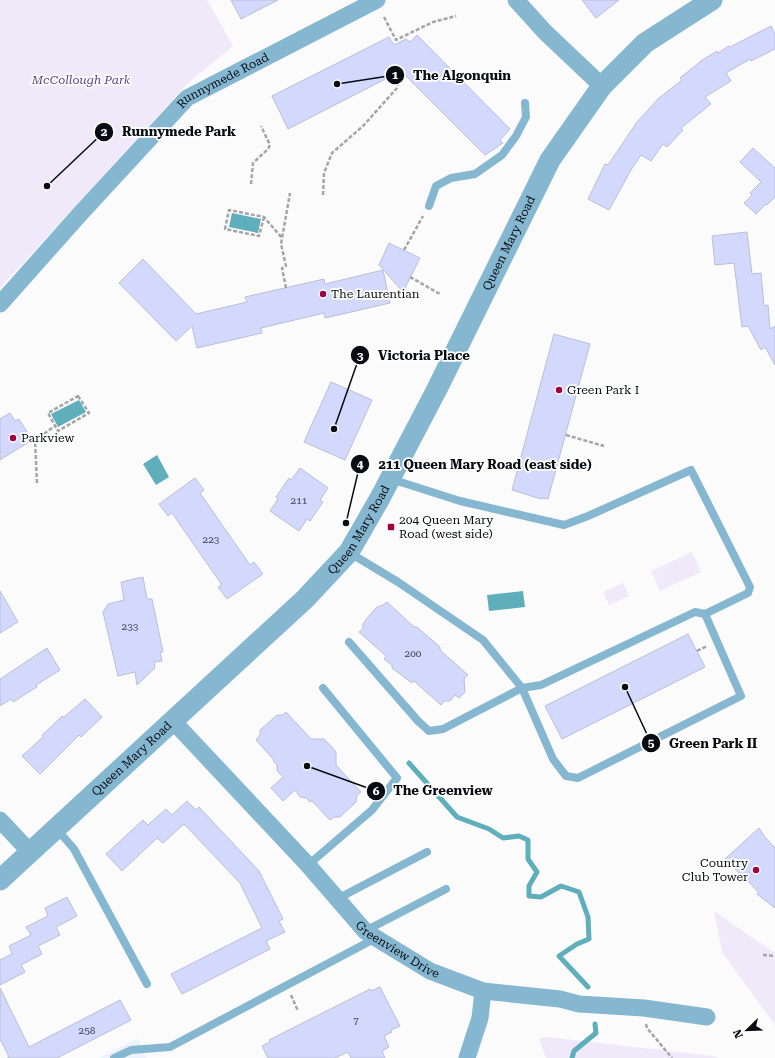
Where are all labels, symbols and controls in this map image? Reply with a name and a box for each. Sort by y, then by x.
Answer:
street label: Runnymede Road [174,50,271,111]
callout: The Algonquin [385,63,519,88]
text: 1 [392,68,399,82]
text: The Algonquin [413,68,511,83]
park label: McCollough Park [31,73,131,87]
callout: Runnymede Park [94,119,245,144]
text: Runnymede Park [122,124,236,139]
text: 2 [101,125,108,139]
street label: Queen Mary Road [480,193,538,293]
place label: The Laurentian [331,287,420,301]
marker: The Laurentian [318,289,328,299]
callout: Victoria Place [350,343,478,368]
text: Victoria Place [378,348,470,363]
text: 3 [357,349,364,363]
place label: Green Park I [567,383,639,397]
marker: Green Park I [554,385,564,395]
place label: Parkview [21,431,75,445]
marker: Parkview [8,433,18,443]
callout: 211 Queen Mary Road (east side) [350,452,599,477]
text: 4 [357,457,364,471]
text: 211 Queen Mary Road (east side) [378,457,592,472]
street label: Queen Mary Road [325,483,393,577]
house number: 211 [291,495,308,506]
place label: 204 Queen Mary Road (west side) [399,513,494,541]
marker: 204 Queen Mary Road (west side) [386,522,396,532]
house number: 223 [203,534,220,545]
house number: 233 [122,621,139,632]
house number: 200 [405,648,422,659]
street label: Queen Mary Road [89,718,175,799]
callout: Green Park II [641,731,765,756]
text: 5 [648,736,655,750]
text: Green Park II [669,736,757,751]
callout: The Greenview [366,778,501,803]
text: The Greenview [393,783,494,798]
text: 6 [373,784,380,798]
place label: Country Club Tower [682,856,749,884]
marker: Country Club Tower [751,865,761,875]
street label: Greenview Drive [353,918,442,981]
north arrow [727,1010,767,1050]
house number: 7 [353,1015,359,1026]
house number: 258 [79,1025,96,1036]
text: N [730,1027,746,1040]

